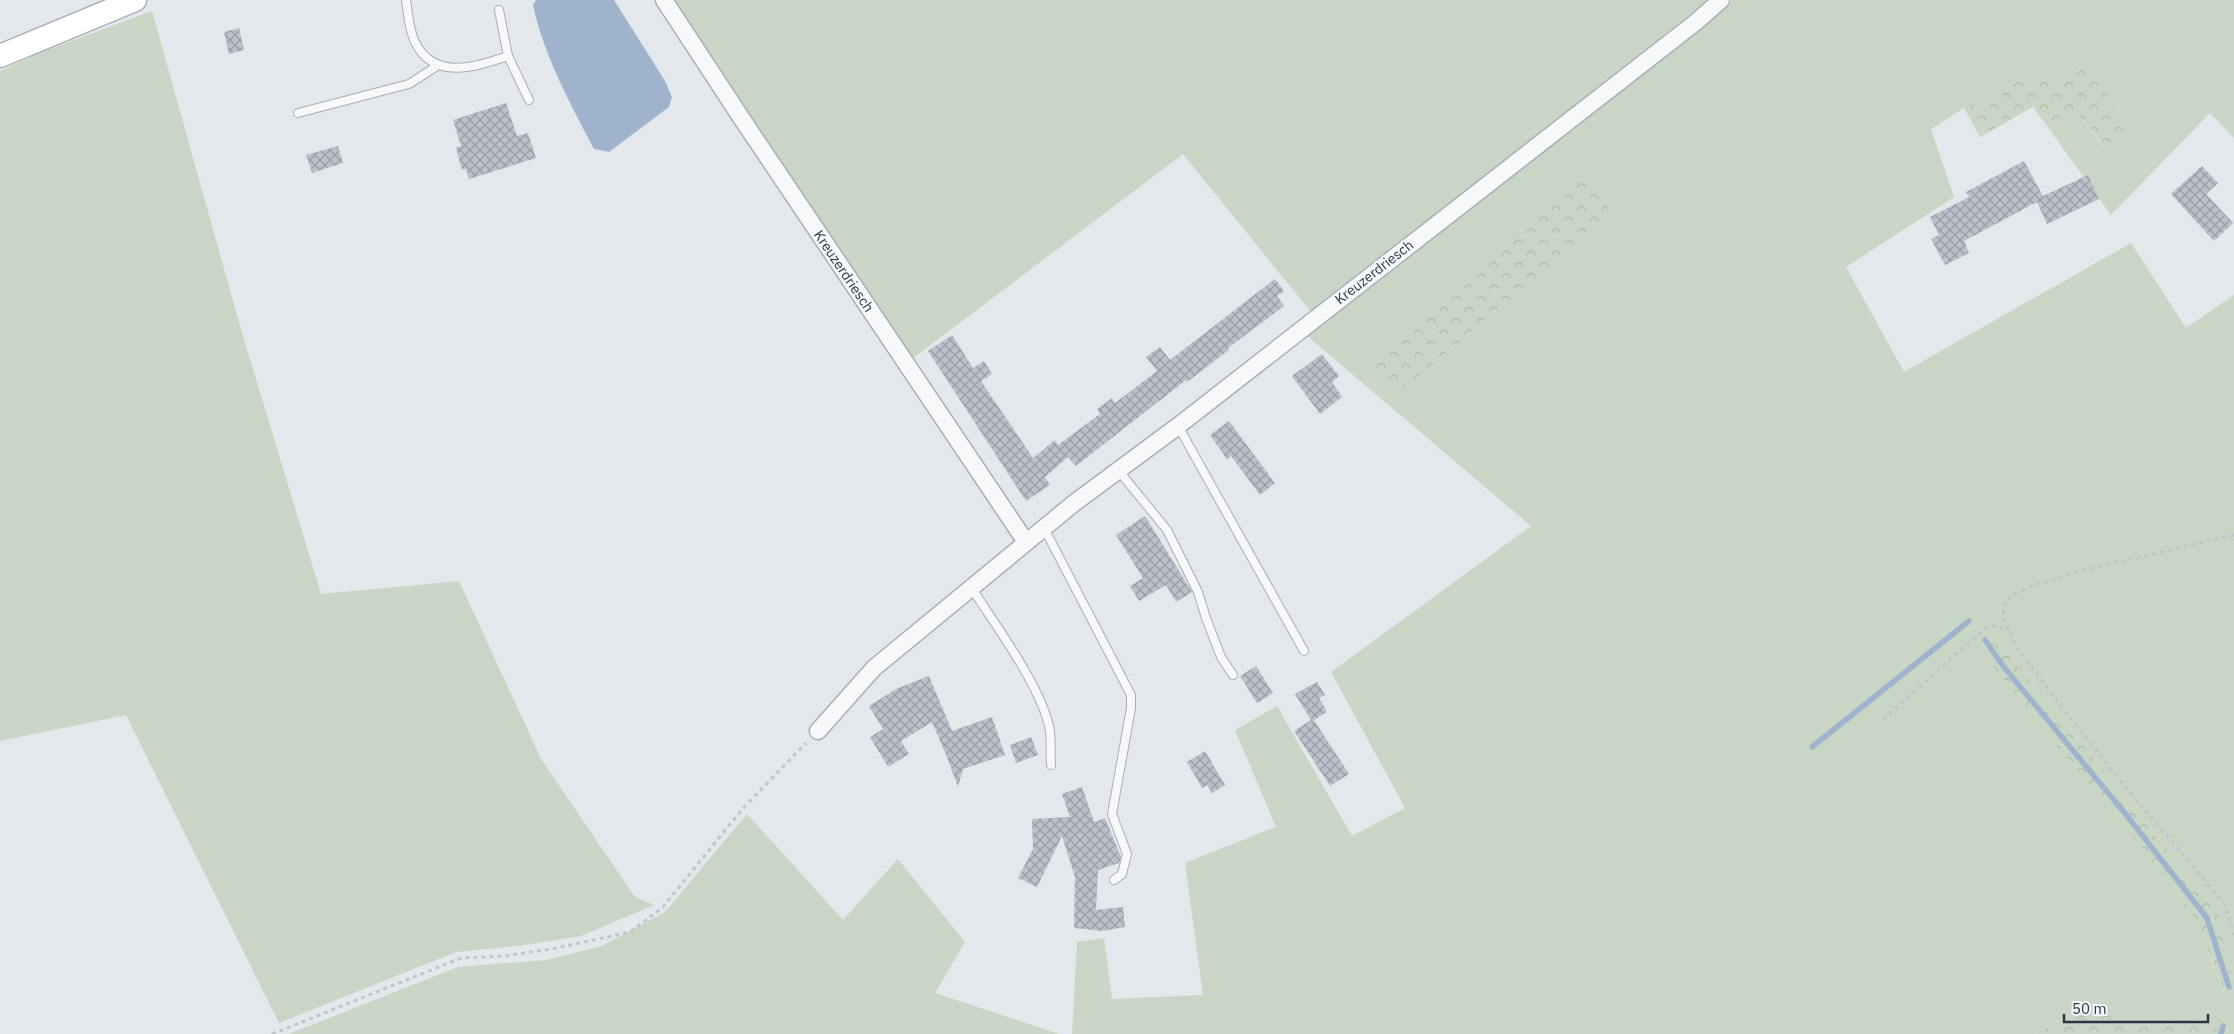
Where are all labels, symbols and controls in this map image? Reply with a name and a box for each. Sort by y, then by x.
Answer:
street label: Kreuzerdriesch [810,227,878,315]
street label: Kreuzerdriesch [1331,236,1417,308]
scale bar [2064,992,2208,1024]
text: 50 m [2072,999,2107,1018]

